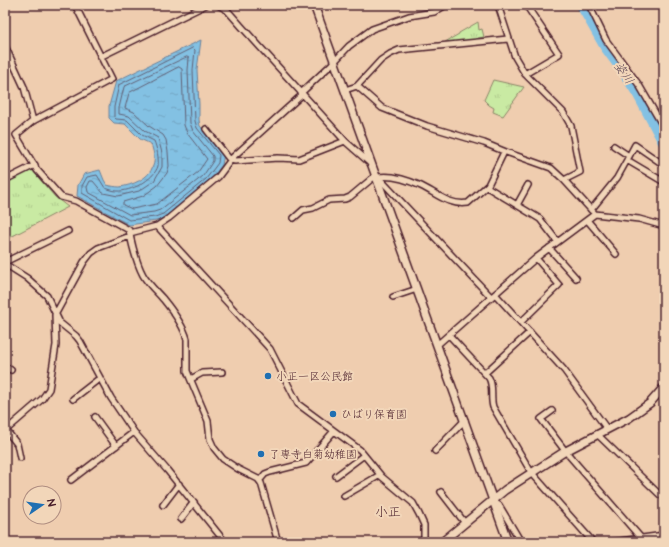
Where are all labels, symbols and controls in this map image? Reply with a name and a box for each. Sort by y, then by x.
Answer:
water label: 姿川 [610,59,637,88]
place label: 小正一区公民館 [276,369,353,384]
marker: 小正一区公民館 [263,371,273,381]
place label: ひばり保育園 [341,407,407,422]
marker: ひばり保育園 [328,409,338,419]
place label: 了専寺白菊幼稚園 [269,447,357,462]
marker: 了専寺白菊幼稚園 [256,449,266,459]
north arrow [22,485,62,525]
text: N [43,498,59,508]
district label: 小正 [375,503,401,521]

